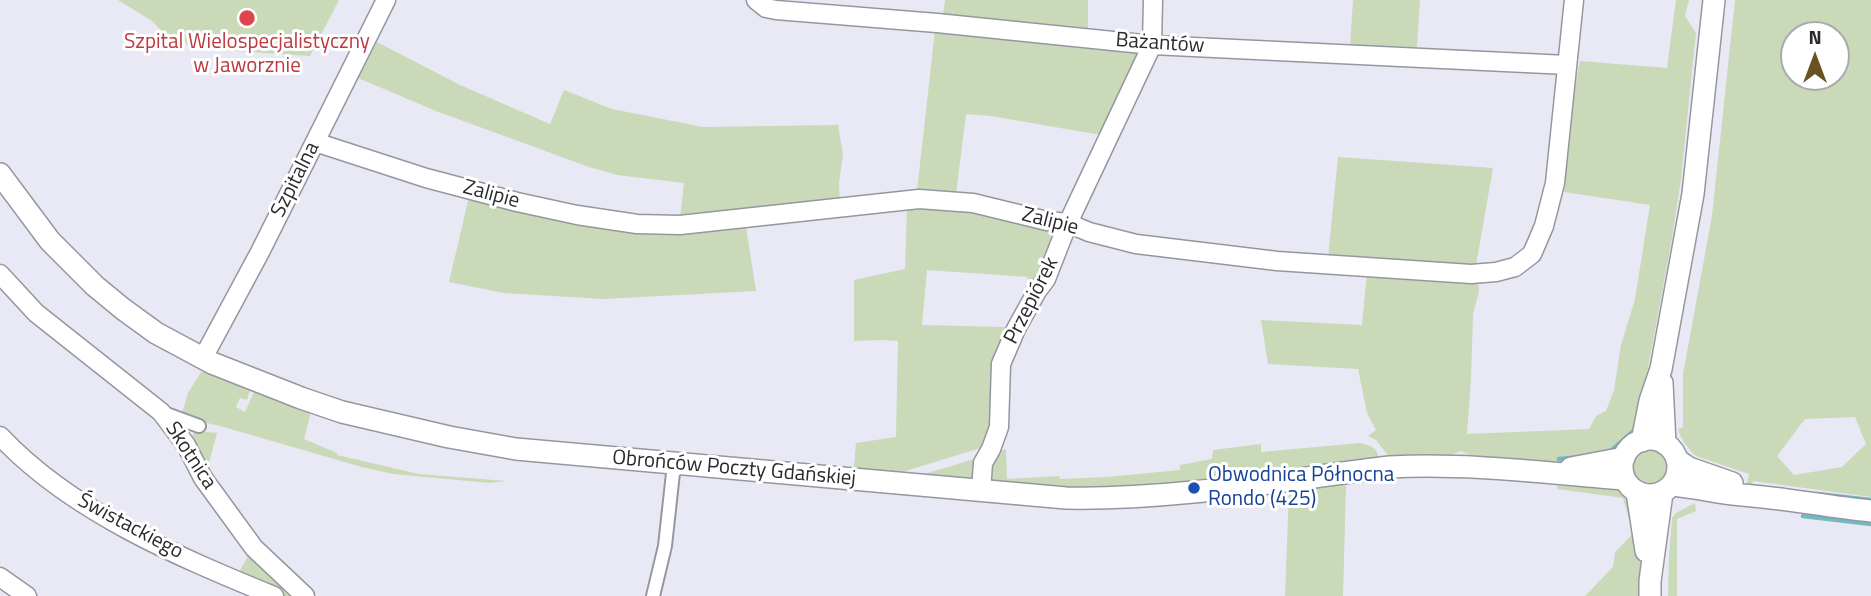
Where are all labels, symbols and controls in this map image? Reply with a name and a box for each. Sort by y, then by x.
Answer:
marker: Szpital Wielospecjalistyczny w Jaworznie [237,8,257,28]
north arrow [1780,21,1850,91]
text: N [1808,22,1822,51]
street label: Bażantów [1115,28,1205,60]
place label: Szpital Wielospecjalistyczny w Jaworznie [124,30,370,80]
street label: Szpitalna [266,138,326,222]
street label: Zalipie [460,175,522,215]
street label: Zalipie [1019,203,1081,241]
street label: Przepiórek [999,253,1065,349]
street label: Skotnica [159,418,221,494]
street label: Obrońców Poczty Gdańskiej [611,446,857,492]
place label: Obwodnica Północna Rondo (425) [1208,463,1394,513]
marker: Obwodnica Północna Rondo (425) [1186,480,1202,496]
street label: Świstackiego [73,489,187,565]

